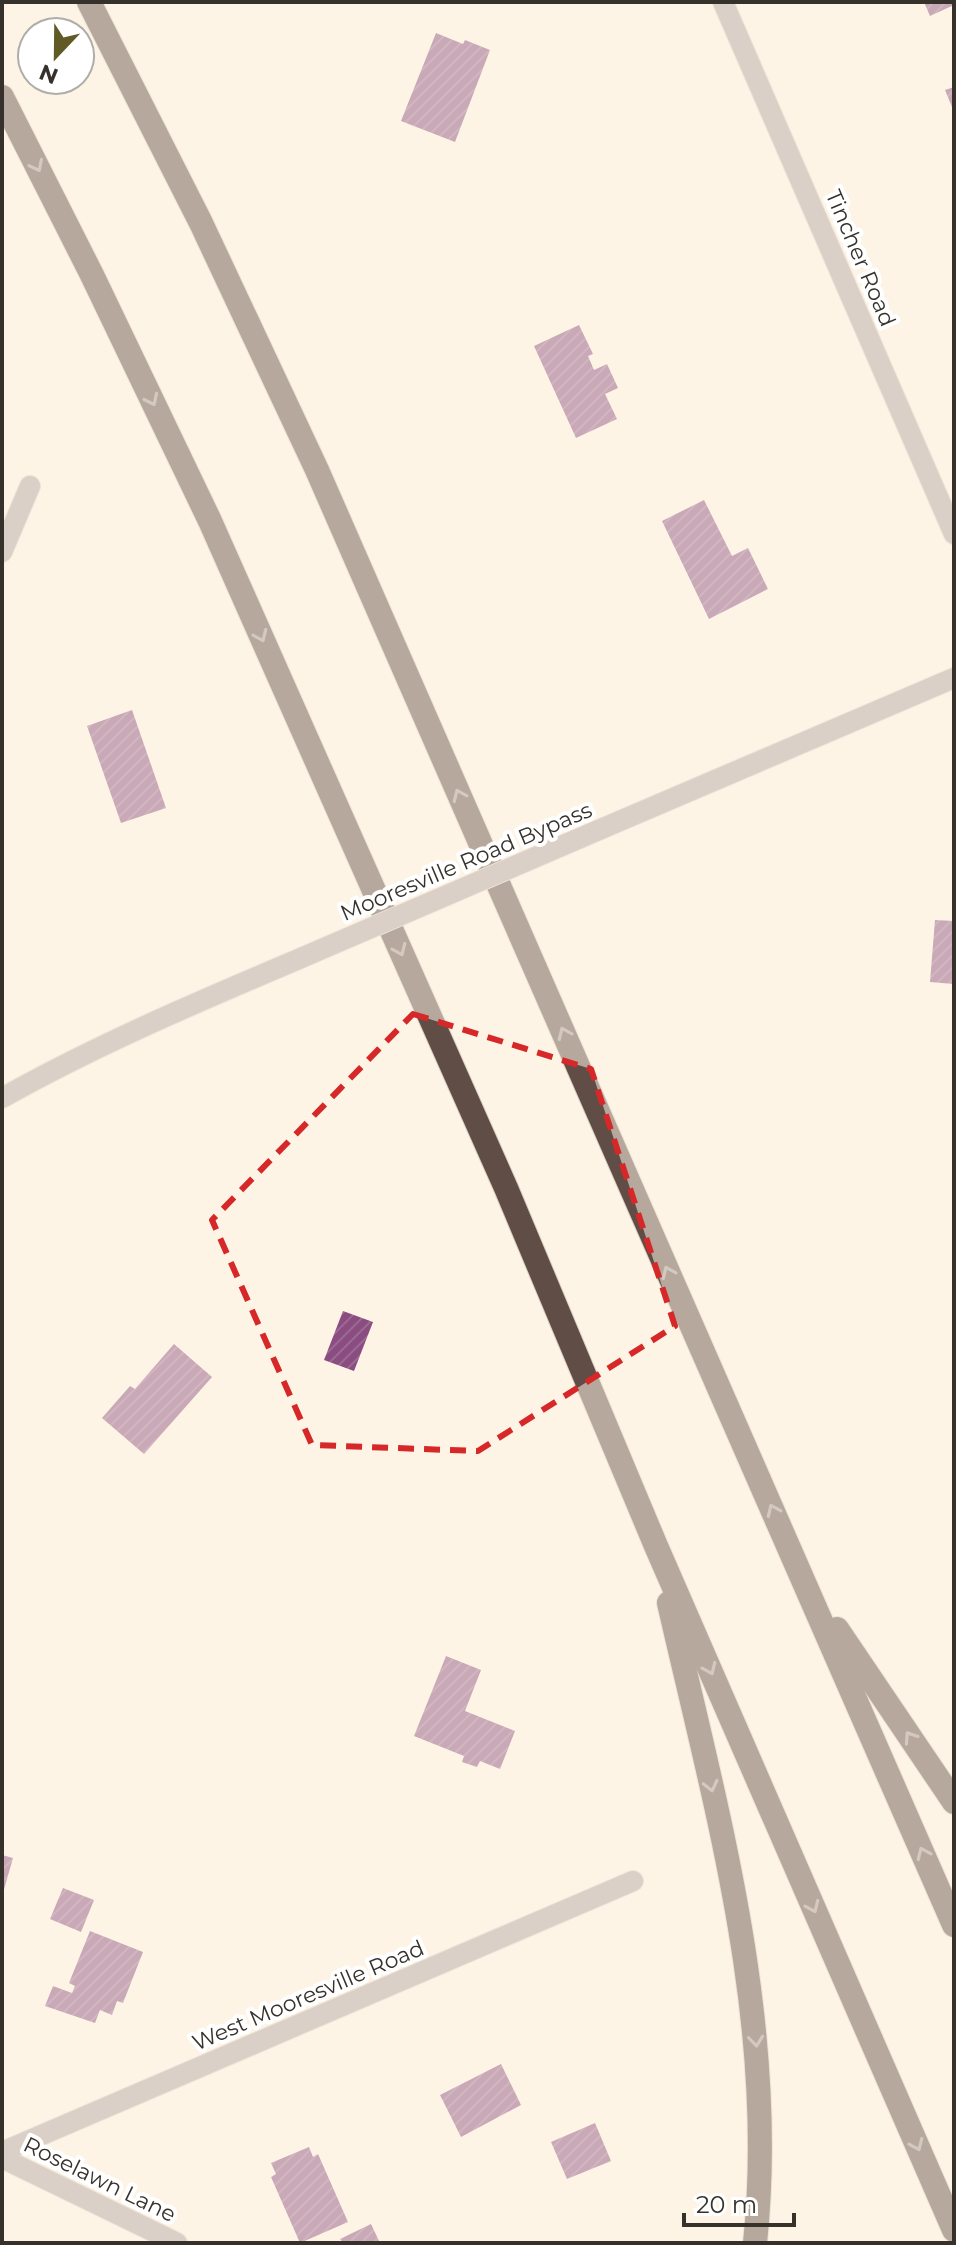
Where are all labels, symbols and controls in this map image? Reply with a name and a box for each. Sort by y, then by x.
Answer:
north arrow [16,16,96,96]
text: N [35,58,62,90]
one-way arrow [28,158,43,173]
street label: Tincher Road [820,186,901,331]
one-way arrow [142,391,158,406]
one-way arrow [251,628,267,642]
one-way arrow [453,789,469,803]
street label: Mooresville Road Bypass [336,796,596,927]
one-way arrow [390,942,406,957]
one-way arrow [558,1027,574,1042]
one-way arrow [662,1265,678,1280]
one-way arrow [766,1504,782,1518]
one-way arrow [700,1660,716,1675]
one-way arrow [905,1732,920,1746]
one-way arrow [701,1778,718,1792]
one-way arrow [916,1847,932,1861]
one-way arrow [804,1899,820,1913]
street label: West Mooresville Road [188,1934,428,2057]
one-way arrow [747,2035,764,2048]
street label: Roselawn Lane [19,2131,181,2228]
one-way arrow [908,2137,924,2151]
scale bar [684,2177,794,2227]
text: 20 m [696,2190,757,2219]

